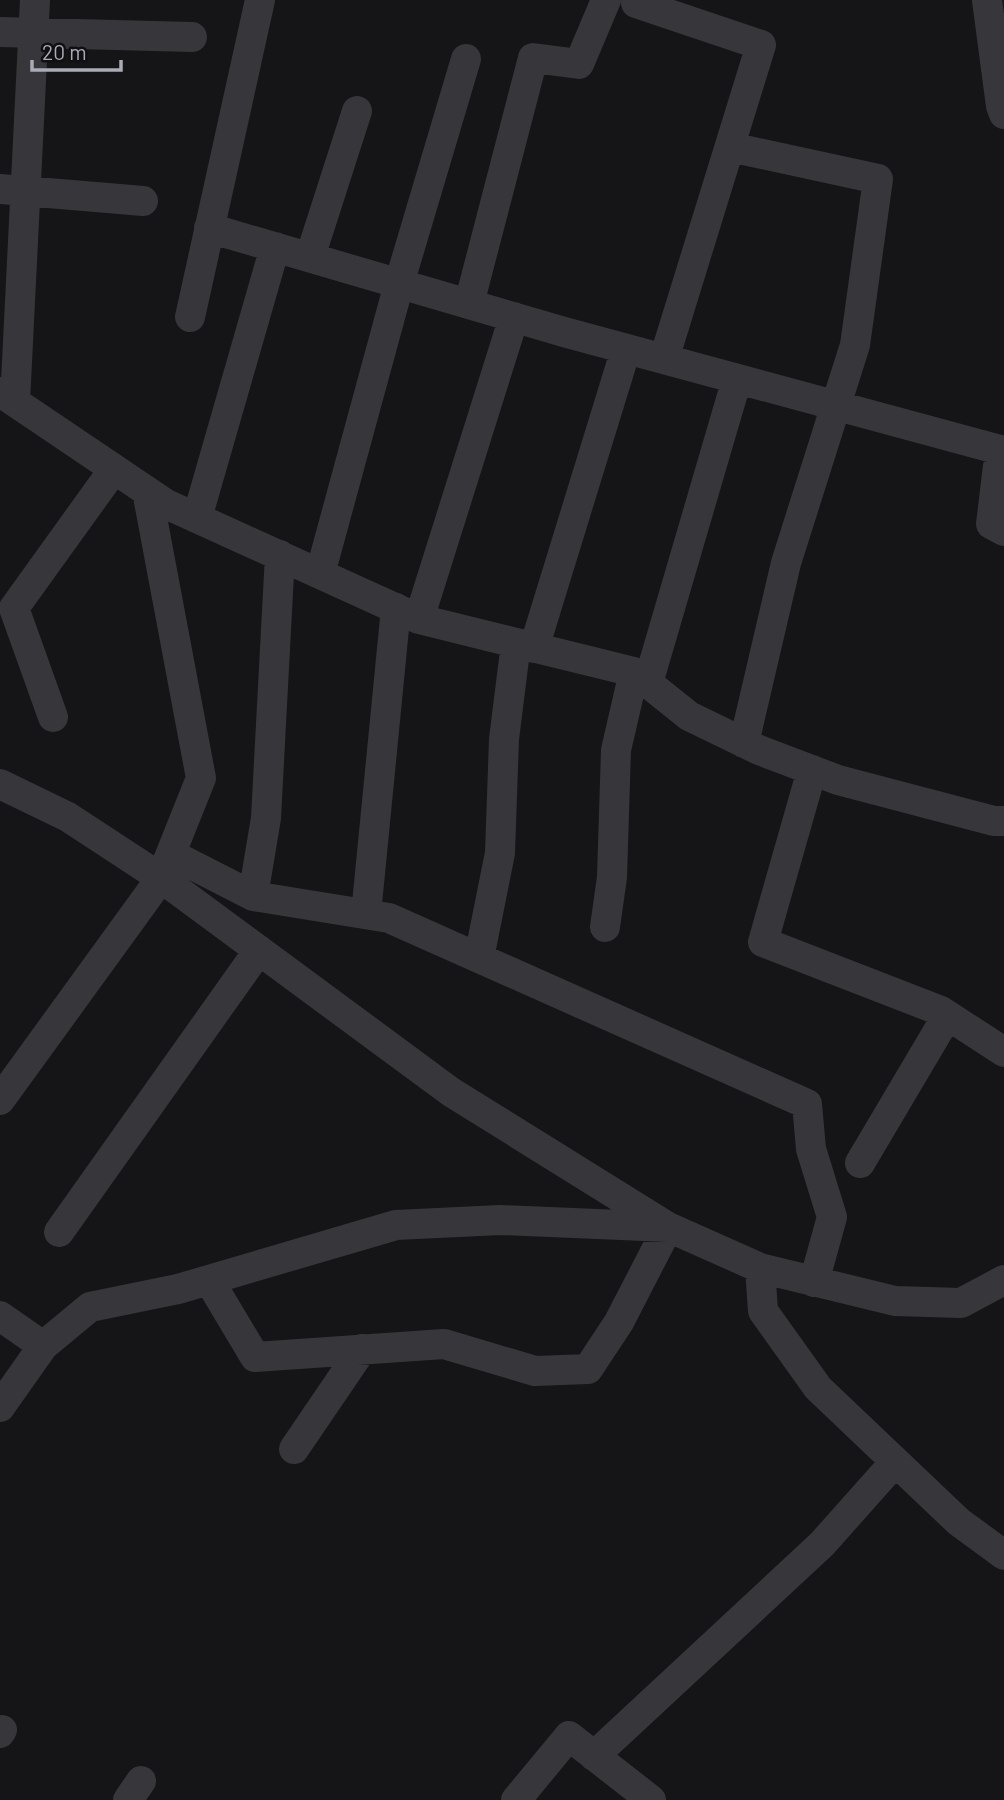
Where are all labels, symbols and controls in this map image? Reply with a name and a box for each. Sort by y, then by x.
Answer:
scale bar [32,28,121,72]
text: 20 m [42,39,87,64]

